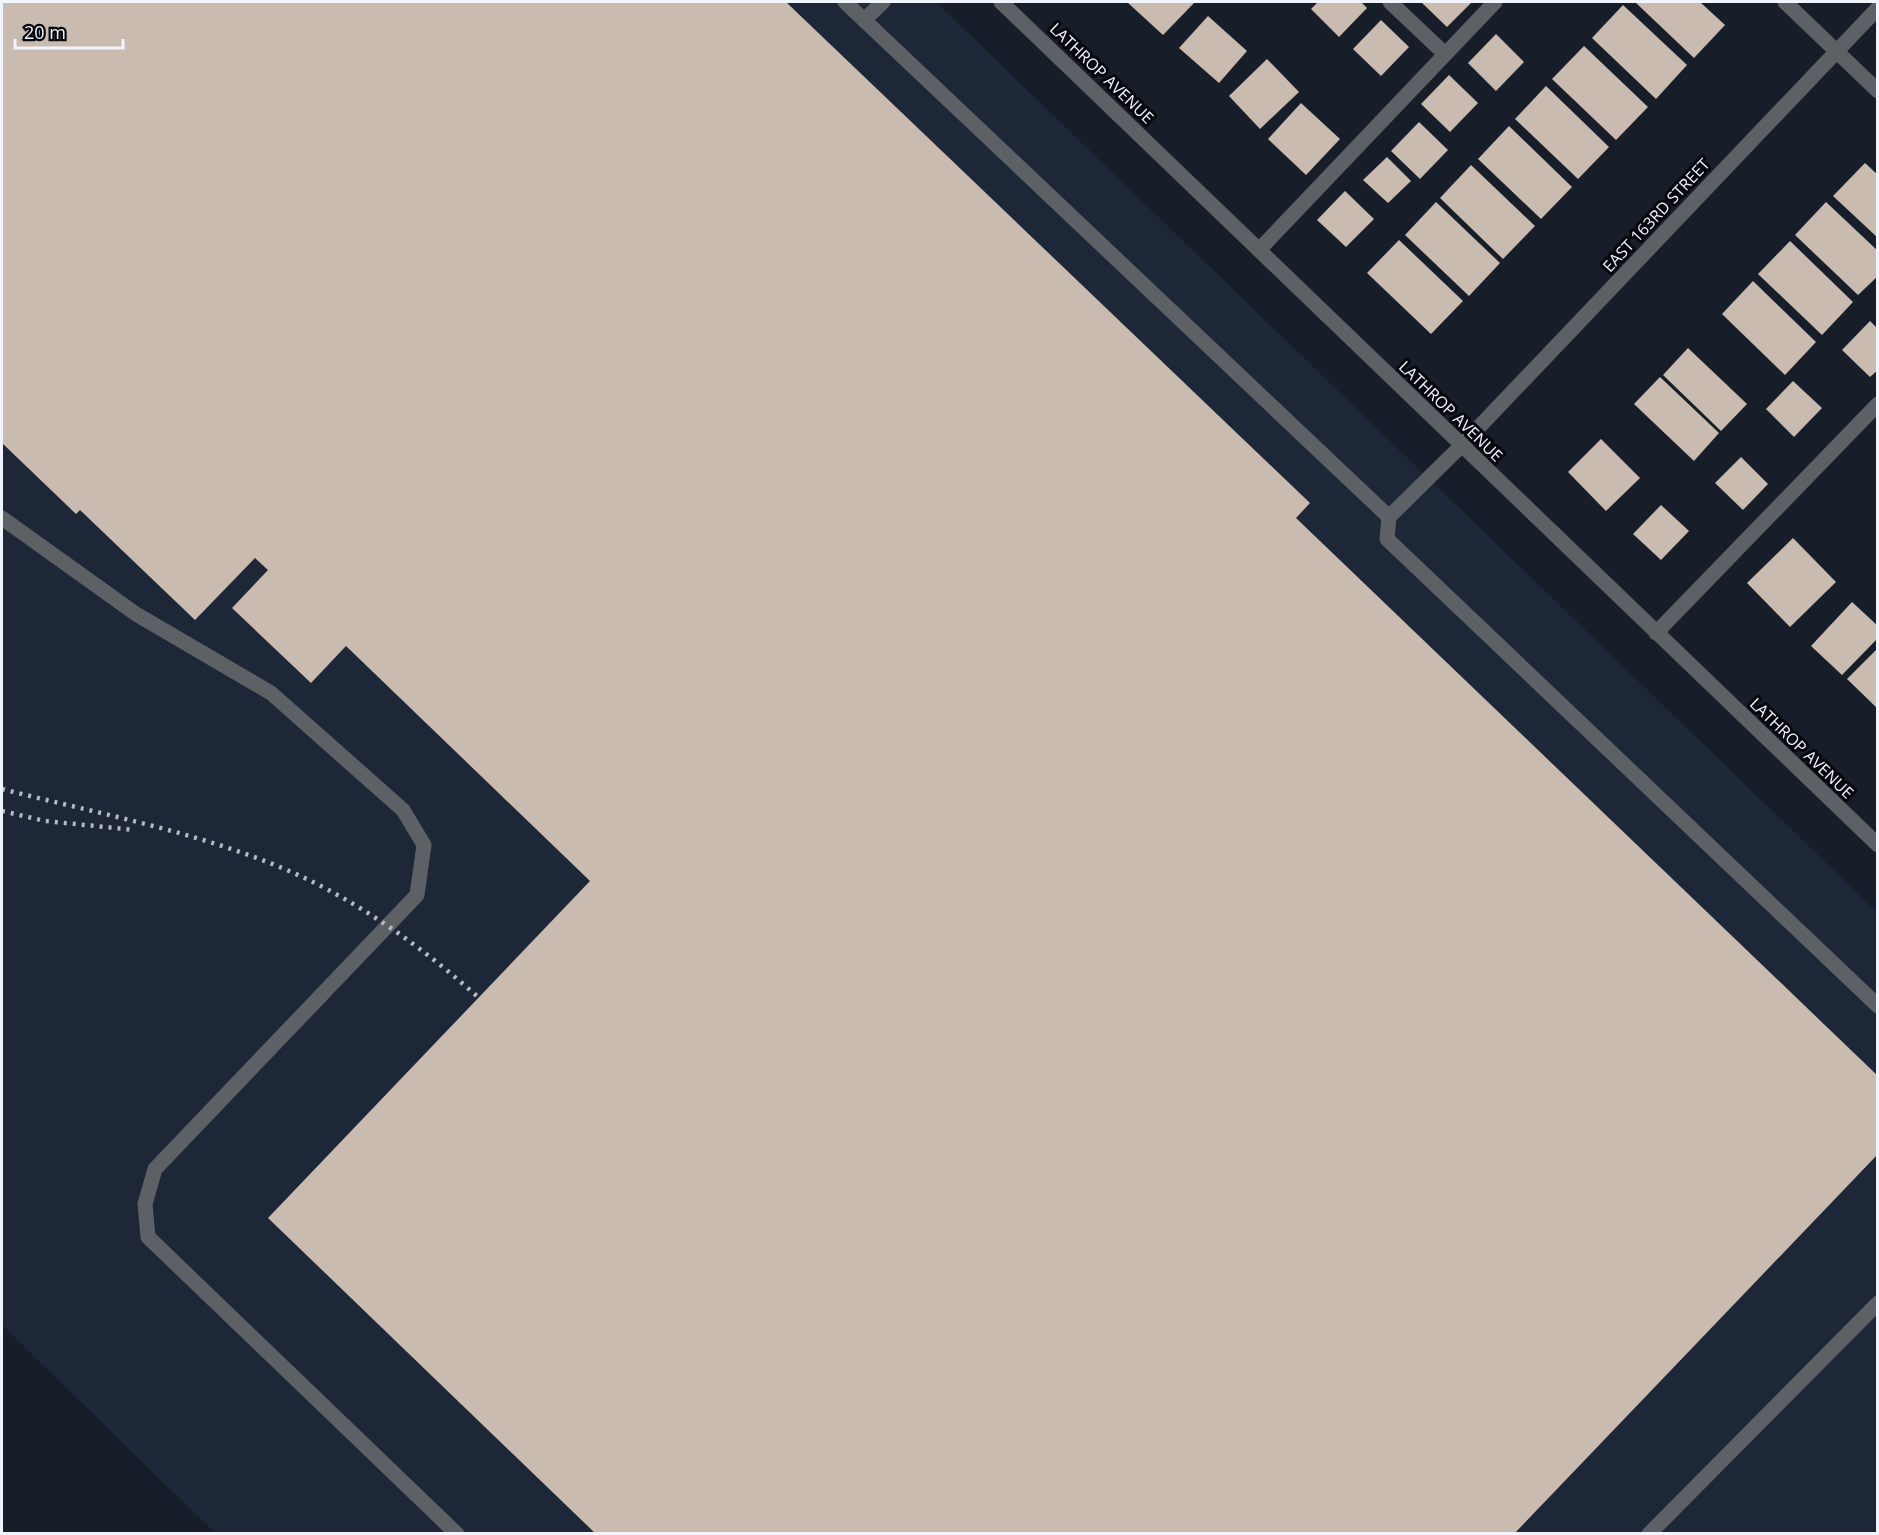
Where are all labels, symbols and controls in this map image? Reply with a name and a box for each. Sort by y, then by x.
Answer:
scale bar [15,12,123,50]
street label: LATHROP AVENUE [1045,18,1159,128]
text: 20 m [24,20,66,44]
street label: EAST 163RD STREET [1598,153,1715,277]
street label: LATHROP AVENUE [1394,356,1508,466]
street label: LATHROP AVENUE [1745,693,1859,803]

